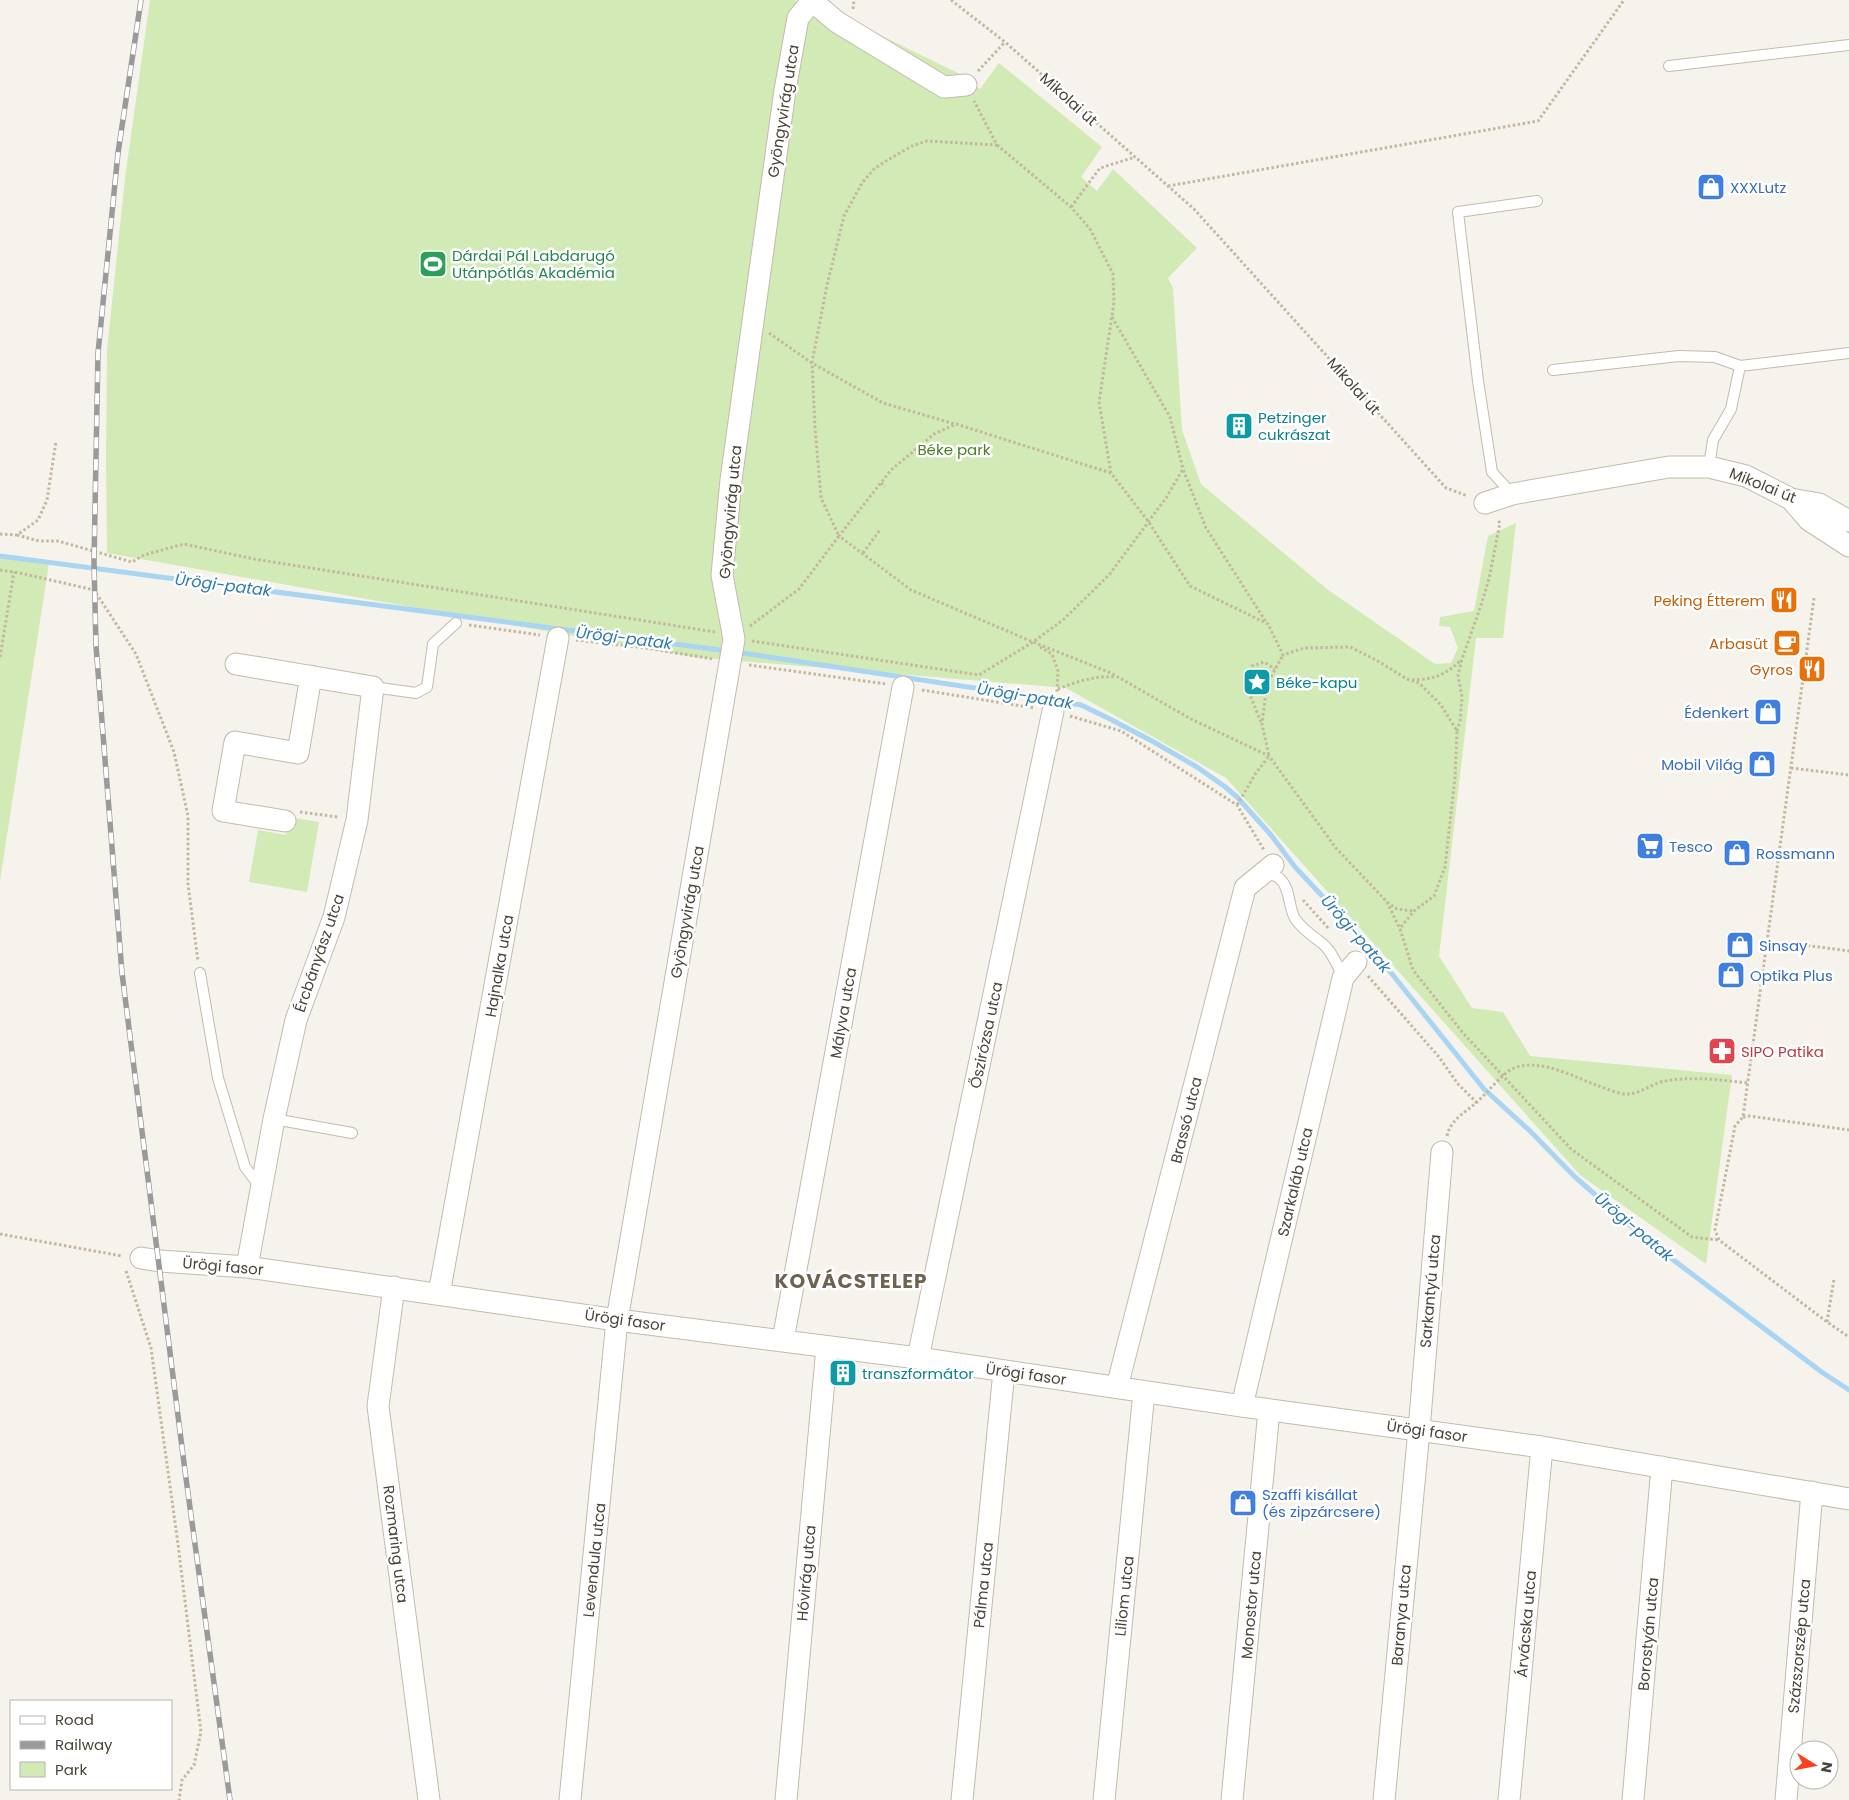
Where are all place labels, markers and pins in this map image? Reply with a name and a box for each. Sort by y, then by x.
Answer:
shop icon: XXXLutz [1696,172,1726,202]
place label: XXXLutz [1730,177,1786,198]
place label: Dárdai Pál Labdarugó Utánpótlás Akadémia [452,245,615,283]
sports icon: Dárdai Pál Labdarugó Utánpótlás Akadémia [418,249,448,279]
place label: Petzinger cukrászat [1258,407,1330,445]
building icon: Petzinger cukrászat [1224,411,1254,441]
restaurant icon: Peking Étterem [1769,585,1799,615]
place label: Peking Étterem [1654,590,1765,611]
cafe icon: Arbasüt [1772,628,1802,658]
place label: Arbasüt [1709,633,1768,654]
restaurant icon: Gyros [1797,654,1827,684]
place label: Gyros [1750,659,1793,680]
place icon: Béke-kapu [1242,667,1272,697]
place label: Béke-kapu [1276,672,1357,693]
shop icon: Édenkert [1753,697,1783,727]
place label: Édenkert [1684,702,1749,723]
shop icon: Mobil Világ [1747,749,1777,779]
place label: Mobil Világ [1661,754,1743,775]
supermarket icon: Tesco [1635,831,1665,861]
place label: Tesco [1669,836,1713,857]
shop icon: Rossmann [1722,838,1752,868]
place label: Rossmann [1756,843,1835,864]
shop icon: Sinsay [1725,930,1755,960]
place label: Sinsay [1759,935,1808,956]
shop icon: Optika Plus [1716,960,1746,990]
place label: Optika Plus [1750,965,1833,986]
pharmacy icon: SIPO Patika [1707,1036,1737,1066]
place label: SIPO Patika [1741,1041,1824,1062]
building icon: transzformátor [828,1358,858,1388]
place label: transzformátor [862,1363,974,1384]
place label: Szaffi kisállat (és zipzárcsere) [1262,1484,1381,1522]
shop icon: Szaffi kisállat (és zipzárcsere) [1228,1488,1258,1518]

